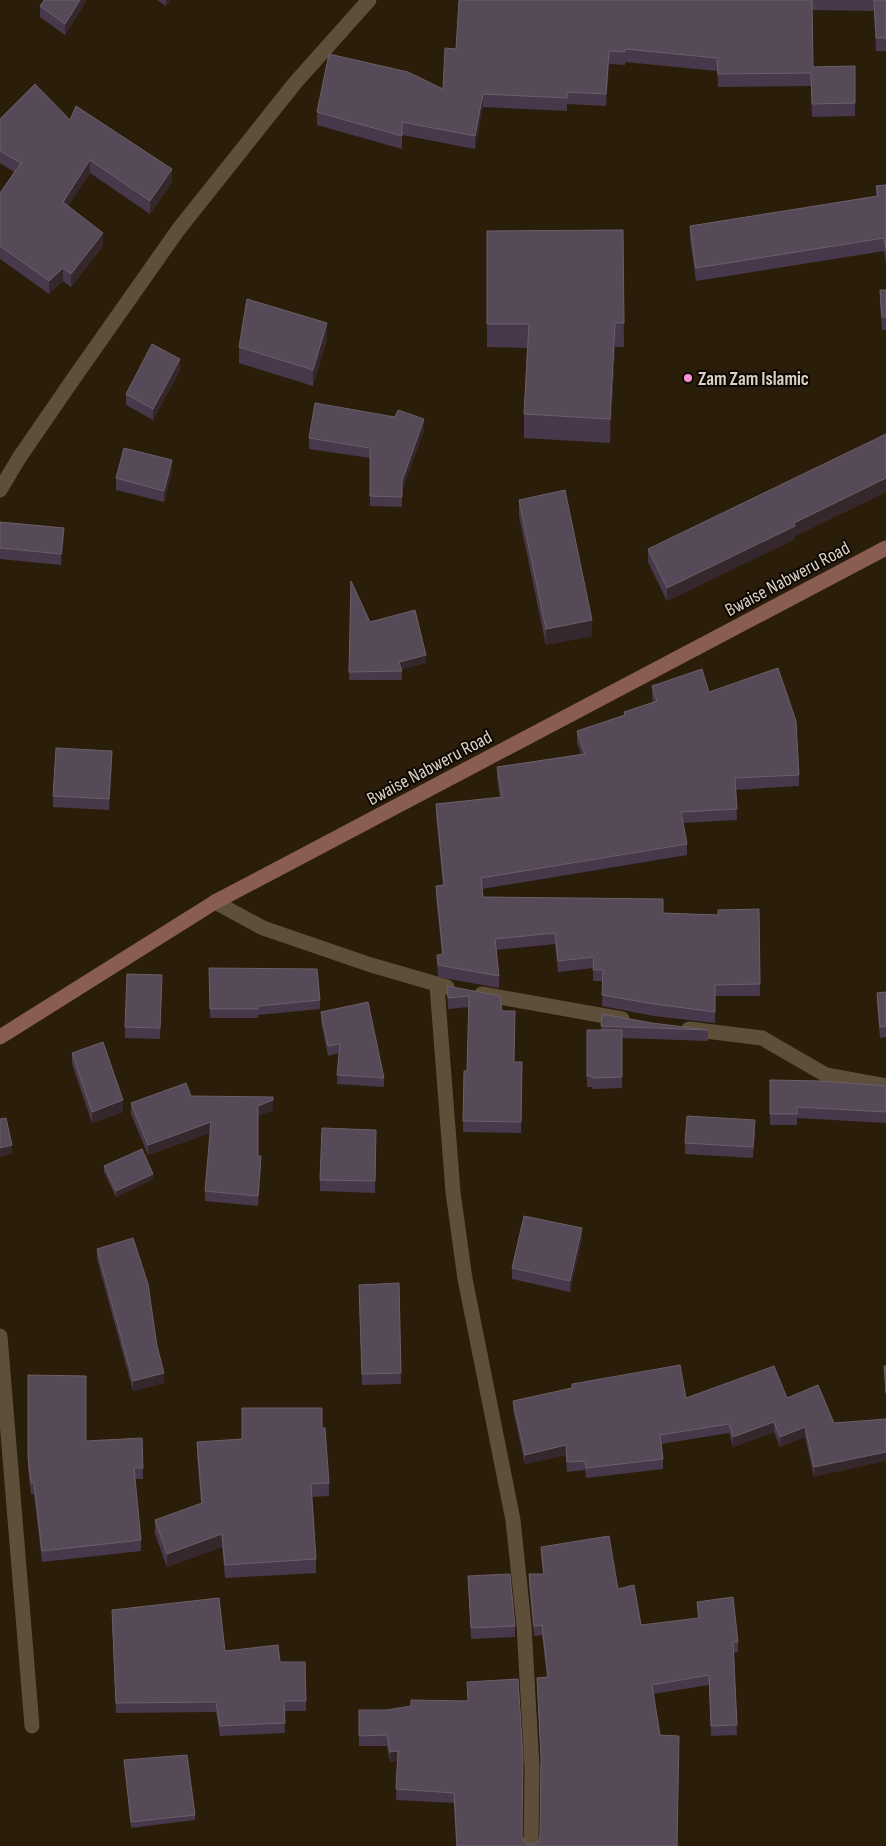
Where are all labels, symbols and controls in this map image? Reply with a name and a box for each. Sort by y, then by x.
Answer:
place label: Zam Zam Islamic [698,368,809,391]
marker: Zam Zam Islamic [682,372,694,384]
street label: Bwaise Nabweru Road [721,537,854,622]
street label: Bwaise Nabweru Road [363,726,496,811]

